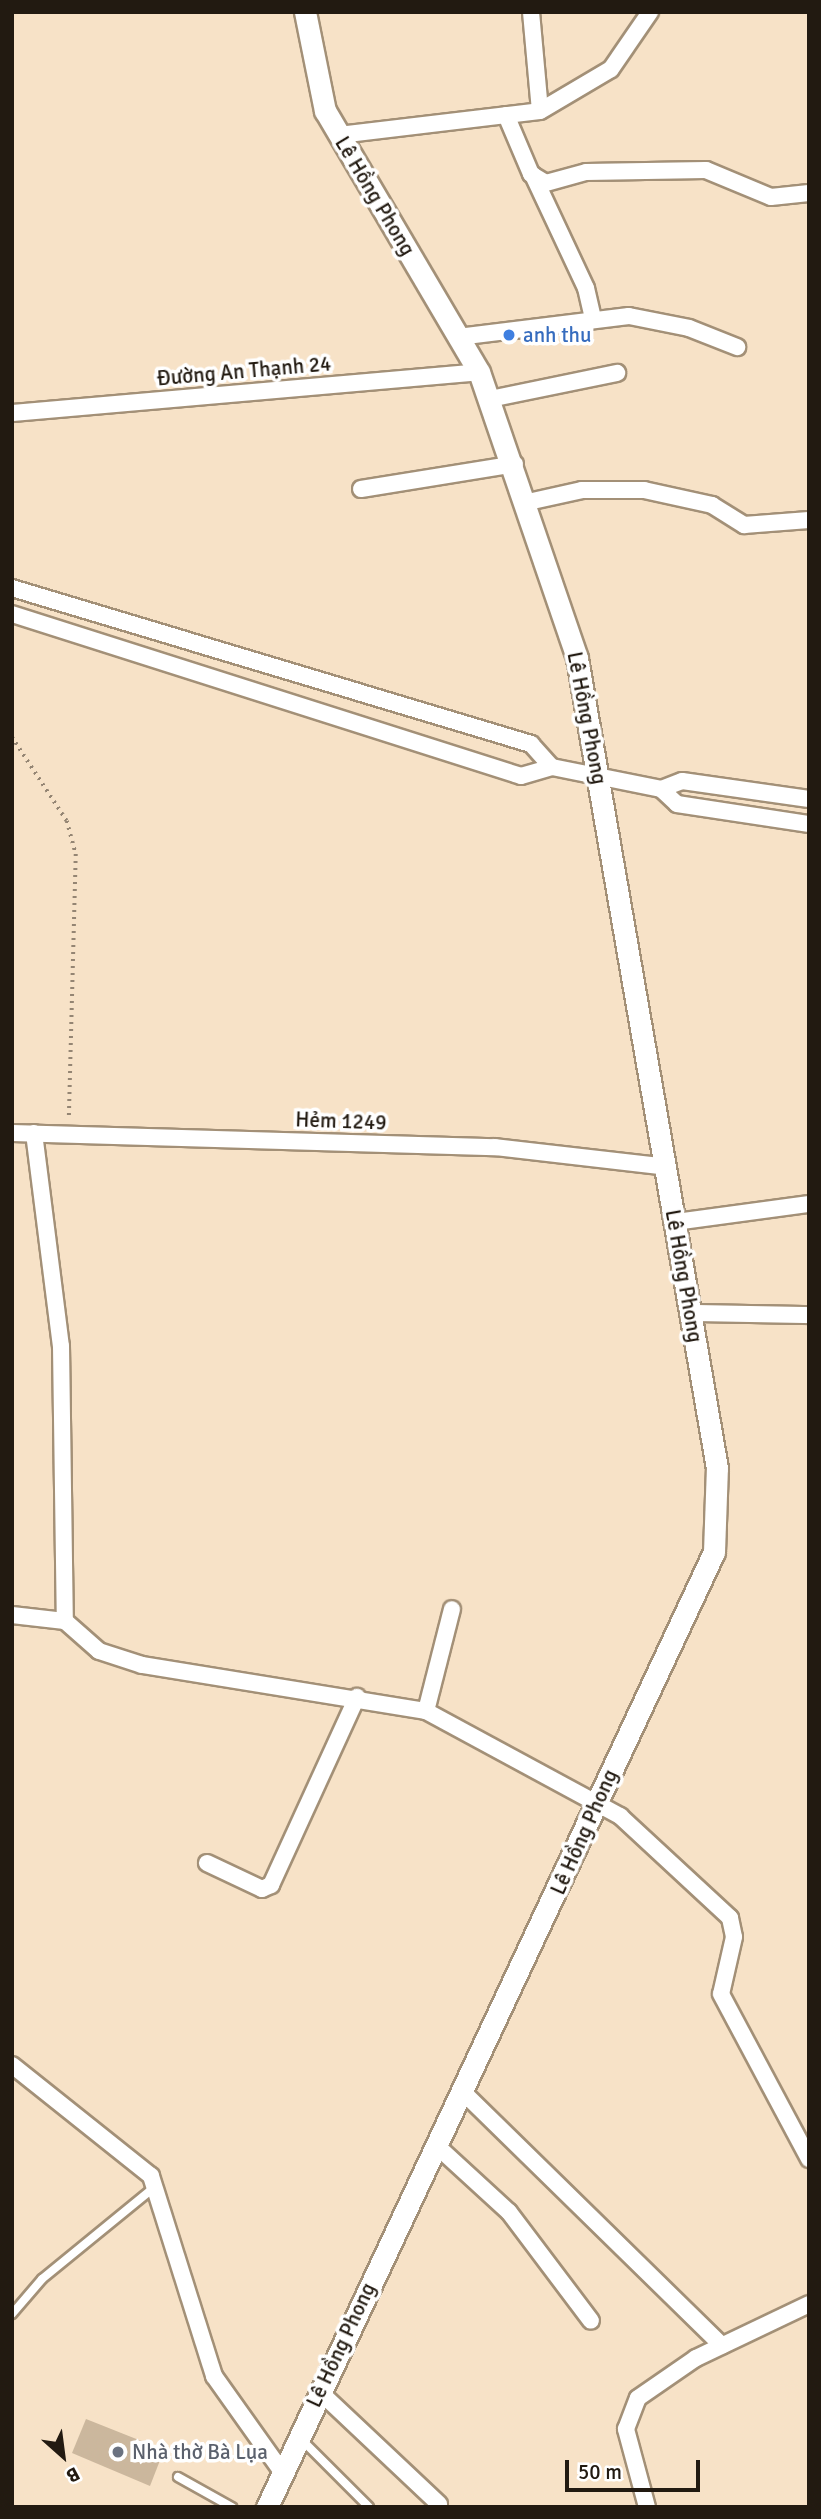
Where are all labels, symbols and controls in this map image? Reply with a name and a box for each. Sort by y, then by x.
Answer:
street label: Lê Hồng Phong [330,132,420,260]
place label: anh thu [523,322,591,348]
marker: anh thu [501,327,517,343]
street label: Đường An Thạnh 24 [156,351,332,391]
street label: Lê Hồng Phong [562,650,612,786]
street label: Hẻm 1249 [295,1107,387,1135]
street label: Lê Hồng Phong [660,1208,708,1344]
street label: Lê Hồng Phong [545,1765,623,1899]
street label: Lê Hồng Phong [301,2279,381,2411]
north arrow [28,2421,98,2491]
place label: Nhà thờ Bà Lụa [132,2439,268,2465]
marker: Nhà thờ Bà Lụa [110,2444,126,2460]
scale bar [569,2446,704,2490]
text: 50 m [578,2459,622,2485]
text: B [62,2461,84,2488]

